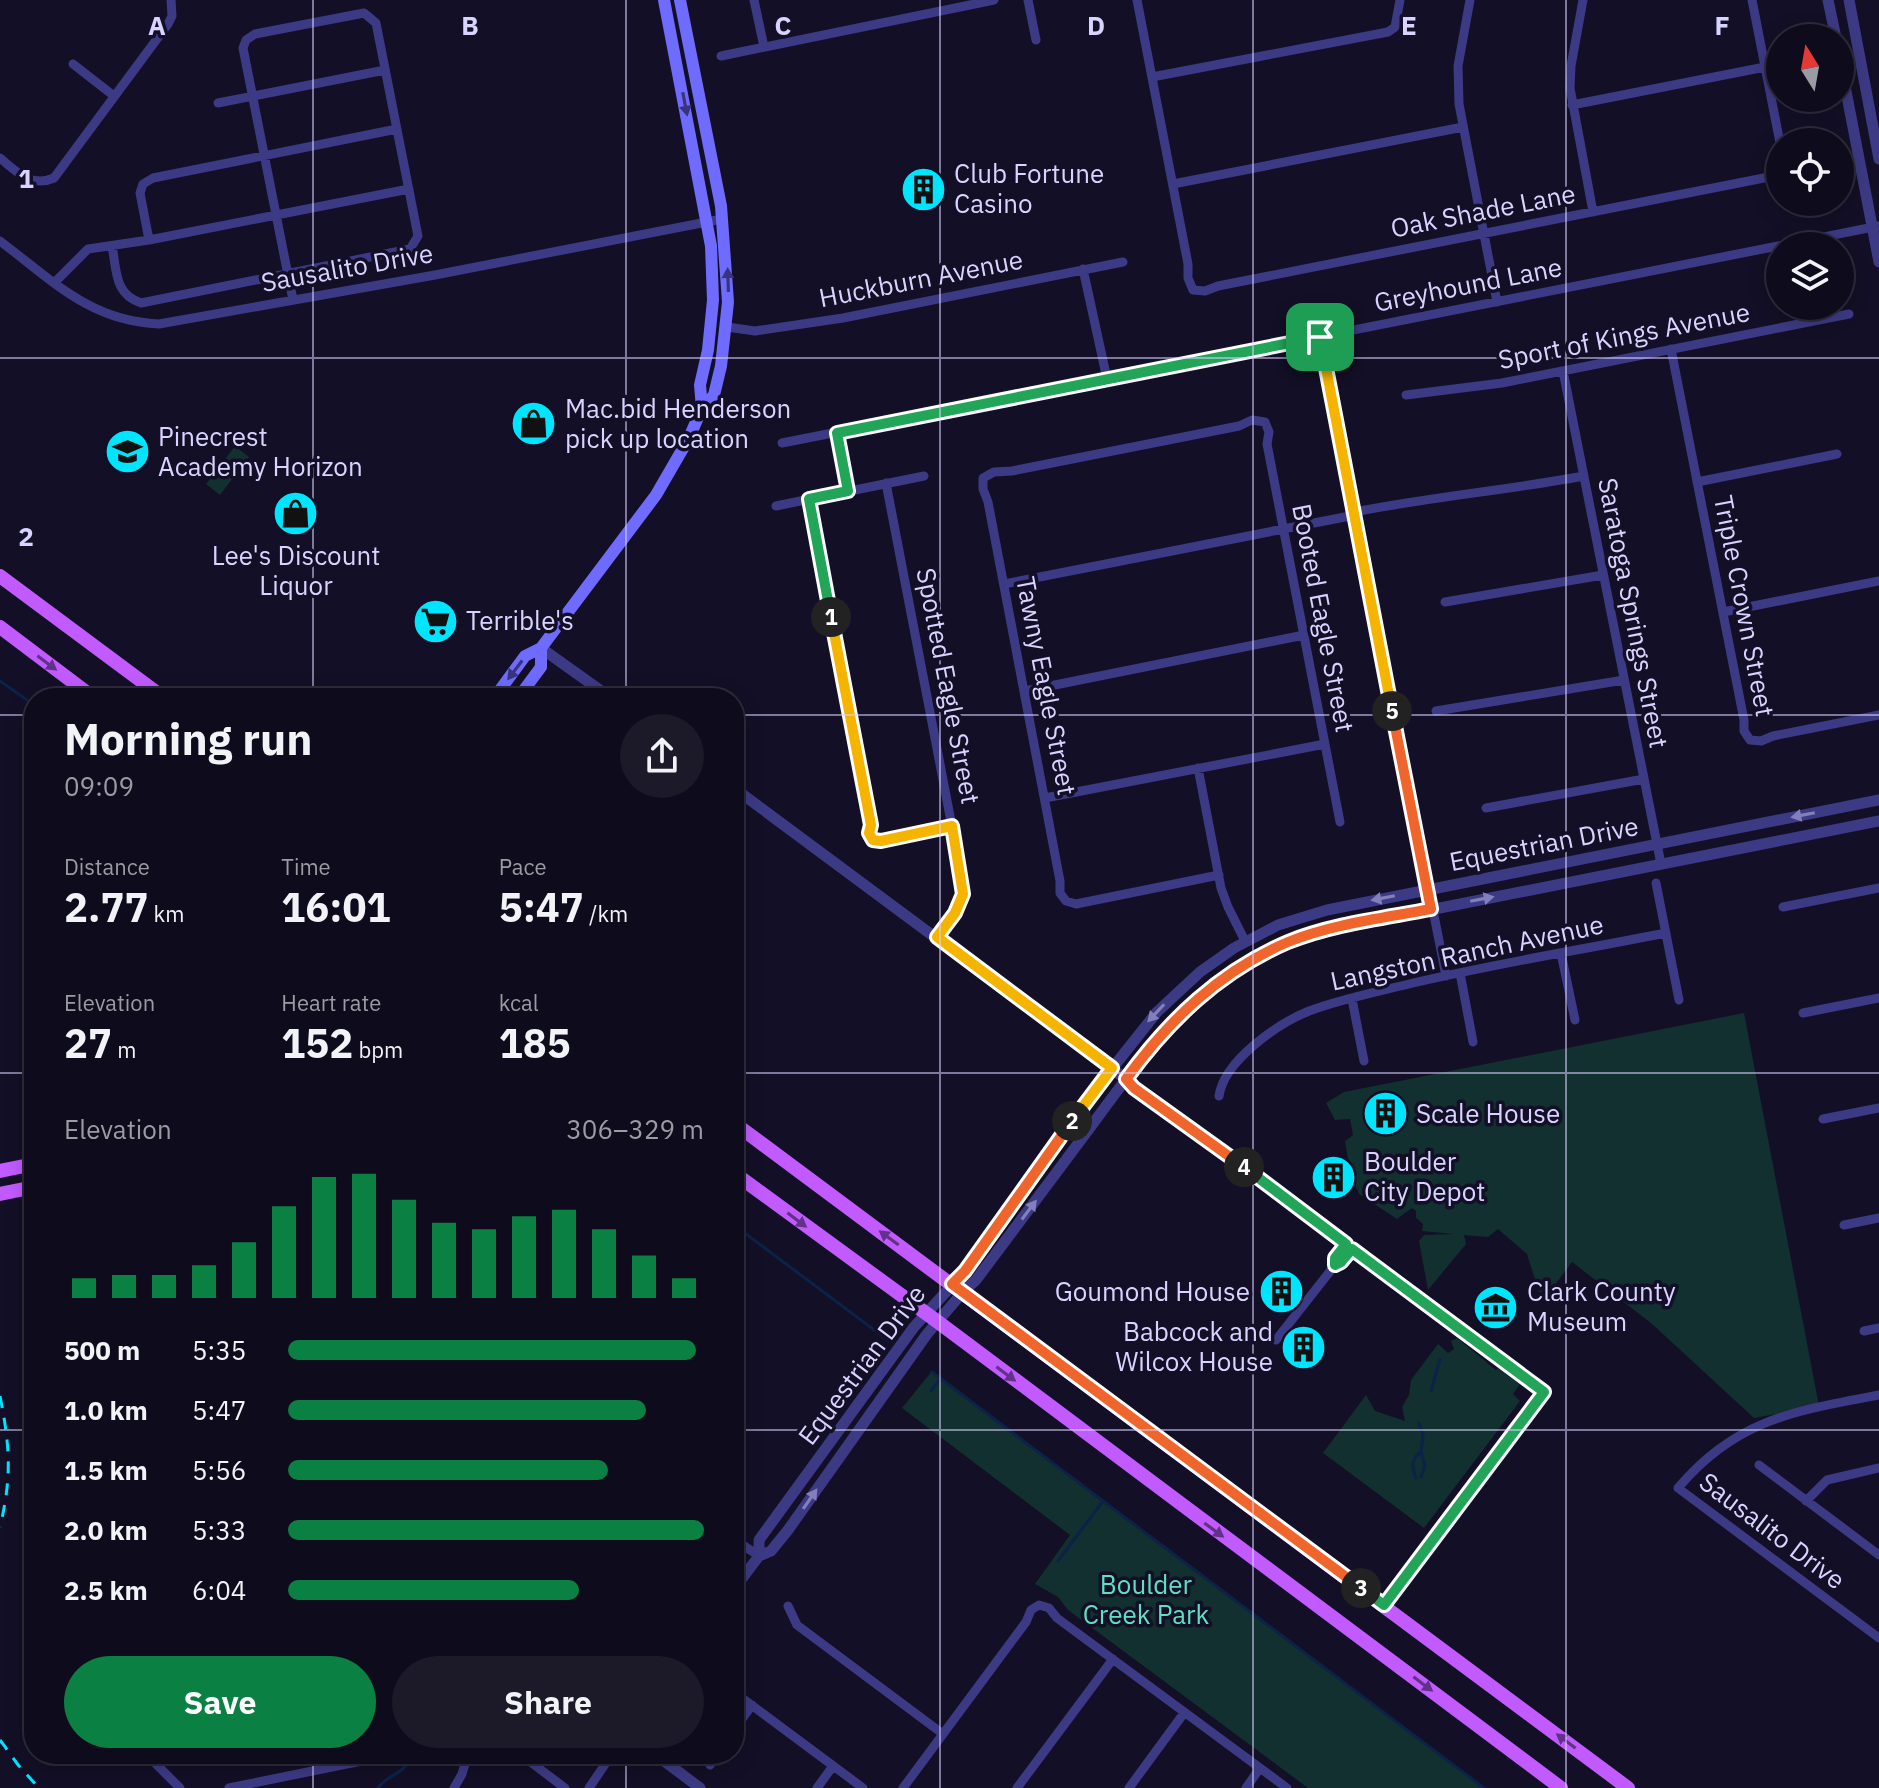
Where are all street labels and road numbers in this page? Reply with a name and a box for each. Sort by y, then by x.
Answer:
street label: Oak Shade Lane [1388,175,1578,245]
street label: Sausalito Drive [258,235,435,299]
street label: Huckburn Avenue [816,242,1026,314]
street label: Greyhound Lane [1371,249,1565,319]
street label: Sport of Kings Avenue [1495,294,1753,376]
street label: Saratoga Springs Street [1591,475,1677,751]
street label: Triple Crown Street [1707,492,1783,719]
street label: Booted Eagle Street [1285,501,1363,735]
street label: Spotted Eagle Street [909,565,989,807]
street label: Tawny Eagle Street [1009,574,1085,798]
street label: Equestrian Drive [1446,808,1641,878]
street label: Langston Ranch Avenue [1327,906,1606,998]
street label: Equestrian Drive [790,1278,932,1451]
street label: Sausalito Drive [1693,1464,1852,1596]

